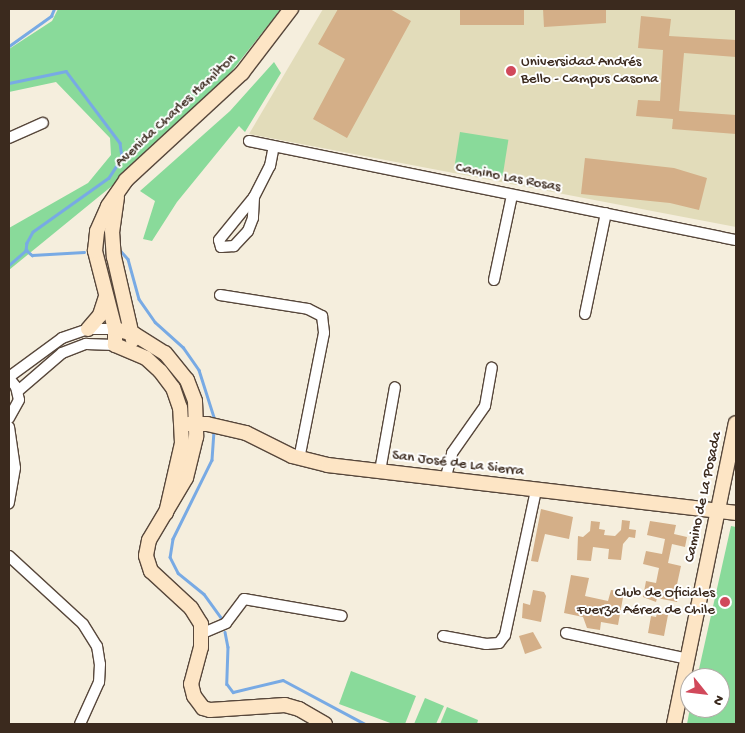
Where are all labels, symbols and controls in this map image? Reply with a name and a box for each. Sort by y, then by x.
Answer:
street label: Avenida Charles Hamilton [112,50,240,172]
place label: Universidad Andrés Bello - Campus Casona [521,53,658,88]
marker: Universidad Andrés Bello - Campus Casona [505,65,517,77]
street label: Camino Las Rosas [454,159,562,197]
street label: Camino de La Posada [681,430,727,564]
street label: San José de La Sierra [391,447,525,481]
place label: Club de Oficiales Fuerza Aérea de Chile [577,584,715,619]
marker: Club de Oficiales Fuerza Aérea de Chile [719,596,731,608]
north arrow [680,668,730,718]
text: N [708,692,727,708]

